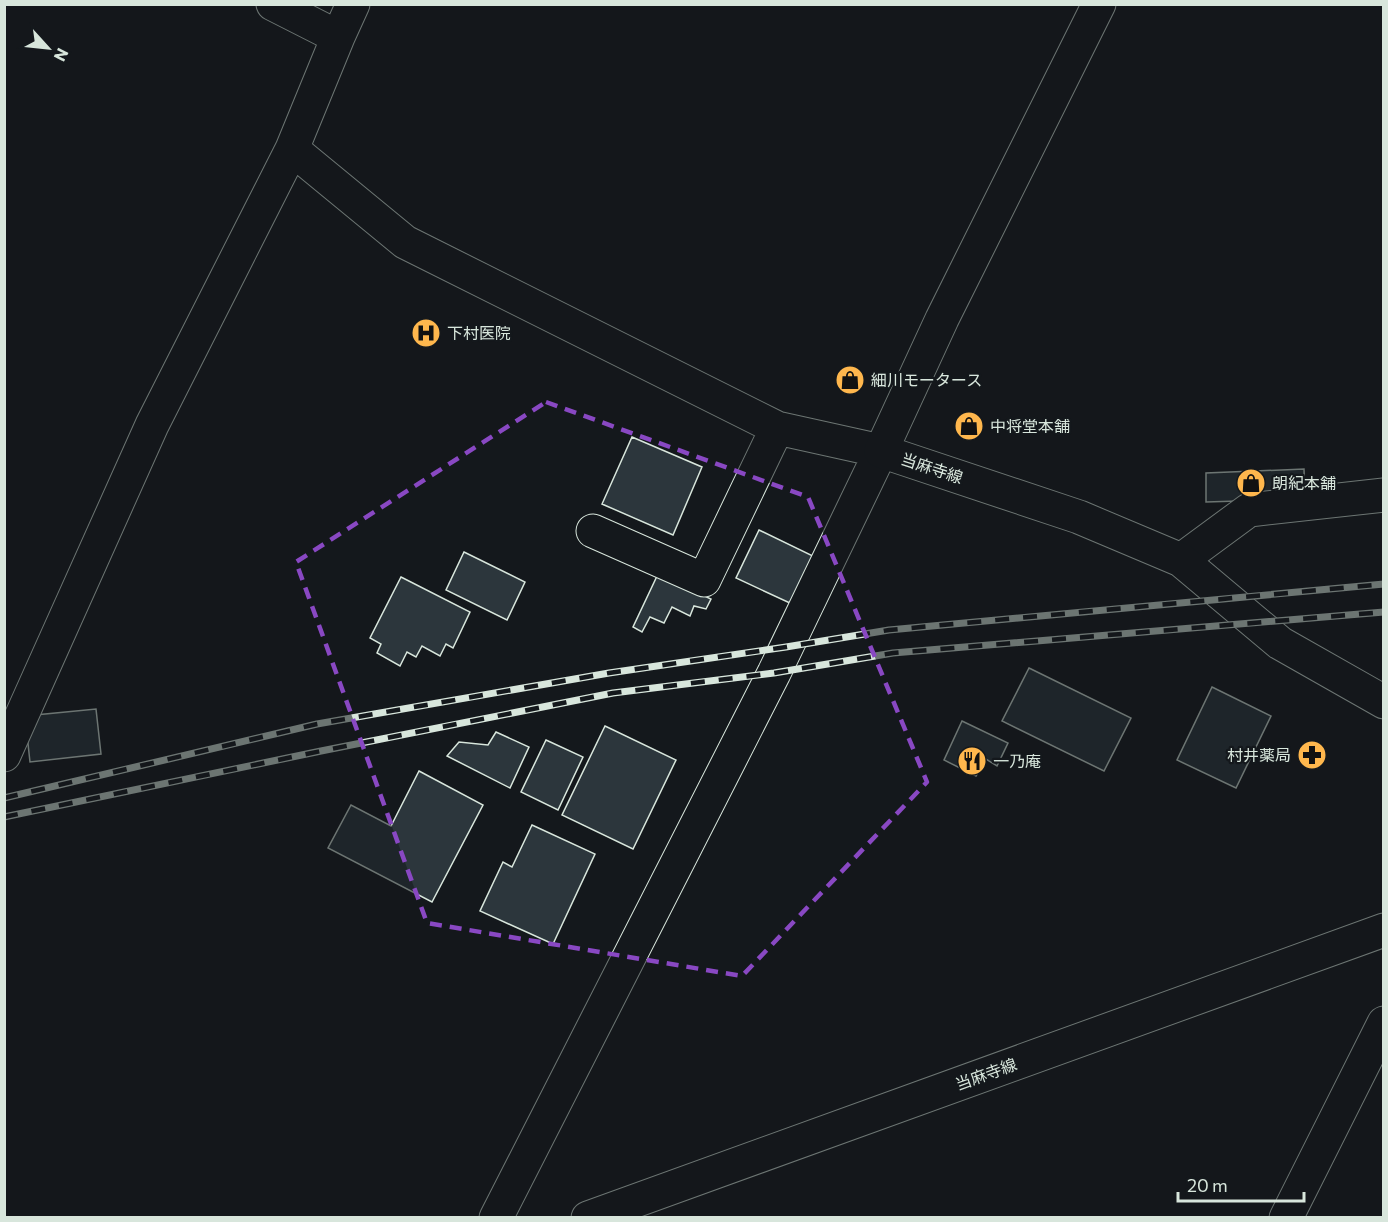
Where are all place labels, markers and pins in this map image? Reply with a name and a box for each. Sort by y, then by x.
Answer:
hospital icon: 下村医院 [410,317,442,349]
place label: 下村医院 [447,323,511,342]
shop icon: 細川モータース [834,364,866,396]
place label: 細川モータース [871,370,982,389]
shop icon: 中将堂本舗 [953,410,985,442]
place label: 中将堂本舗 [990,416,1070,435]
shop icon: 朗紀本舗 [1235,467,1267,499]
place label: 朗紀本舗 [1272,473,1336,492]
pharmacy icon: 村井薬局 [1296,739,1328,771]
restaurant icon: 一乃庵 [956,745,988,777]
place label: 村井薬局 [1227,745,1291,764]
place label: 一乃庵 [993,751,1041,770]

